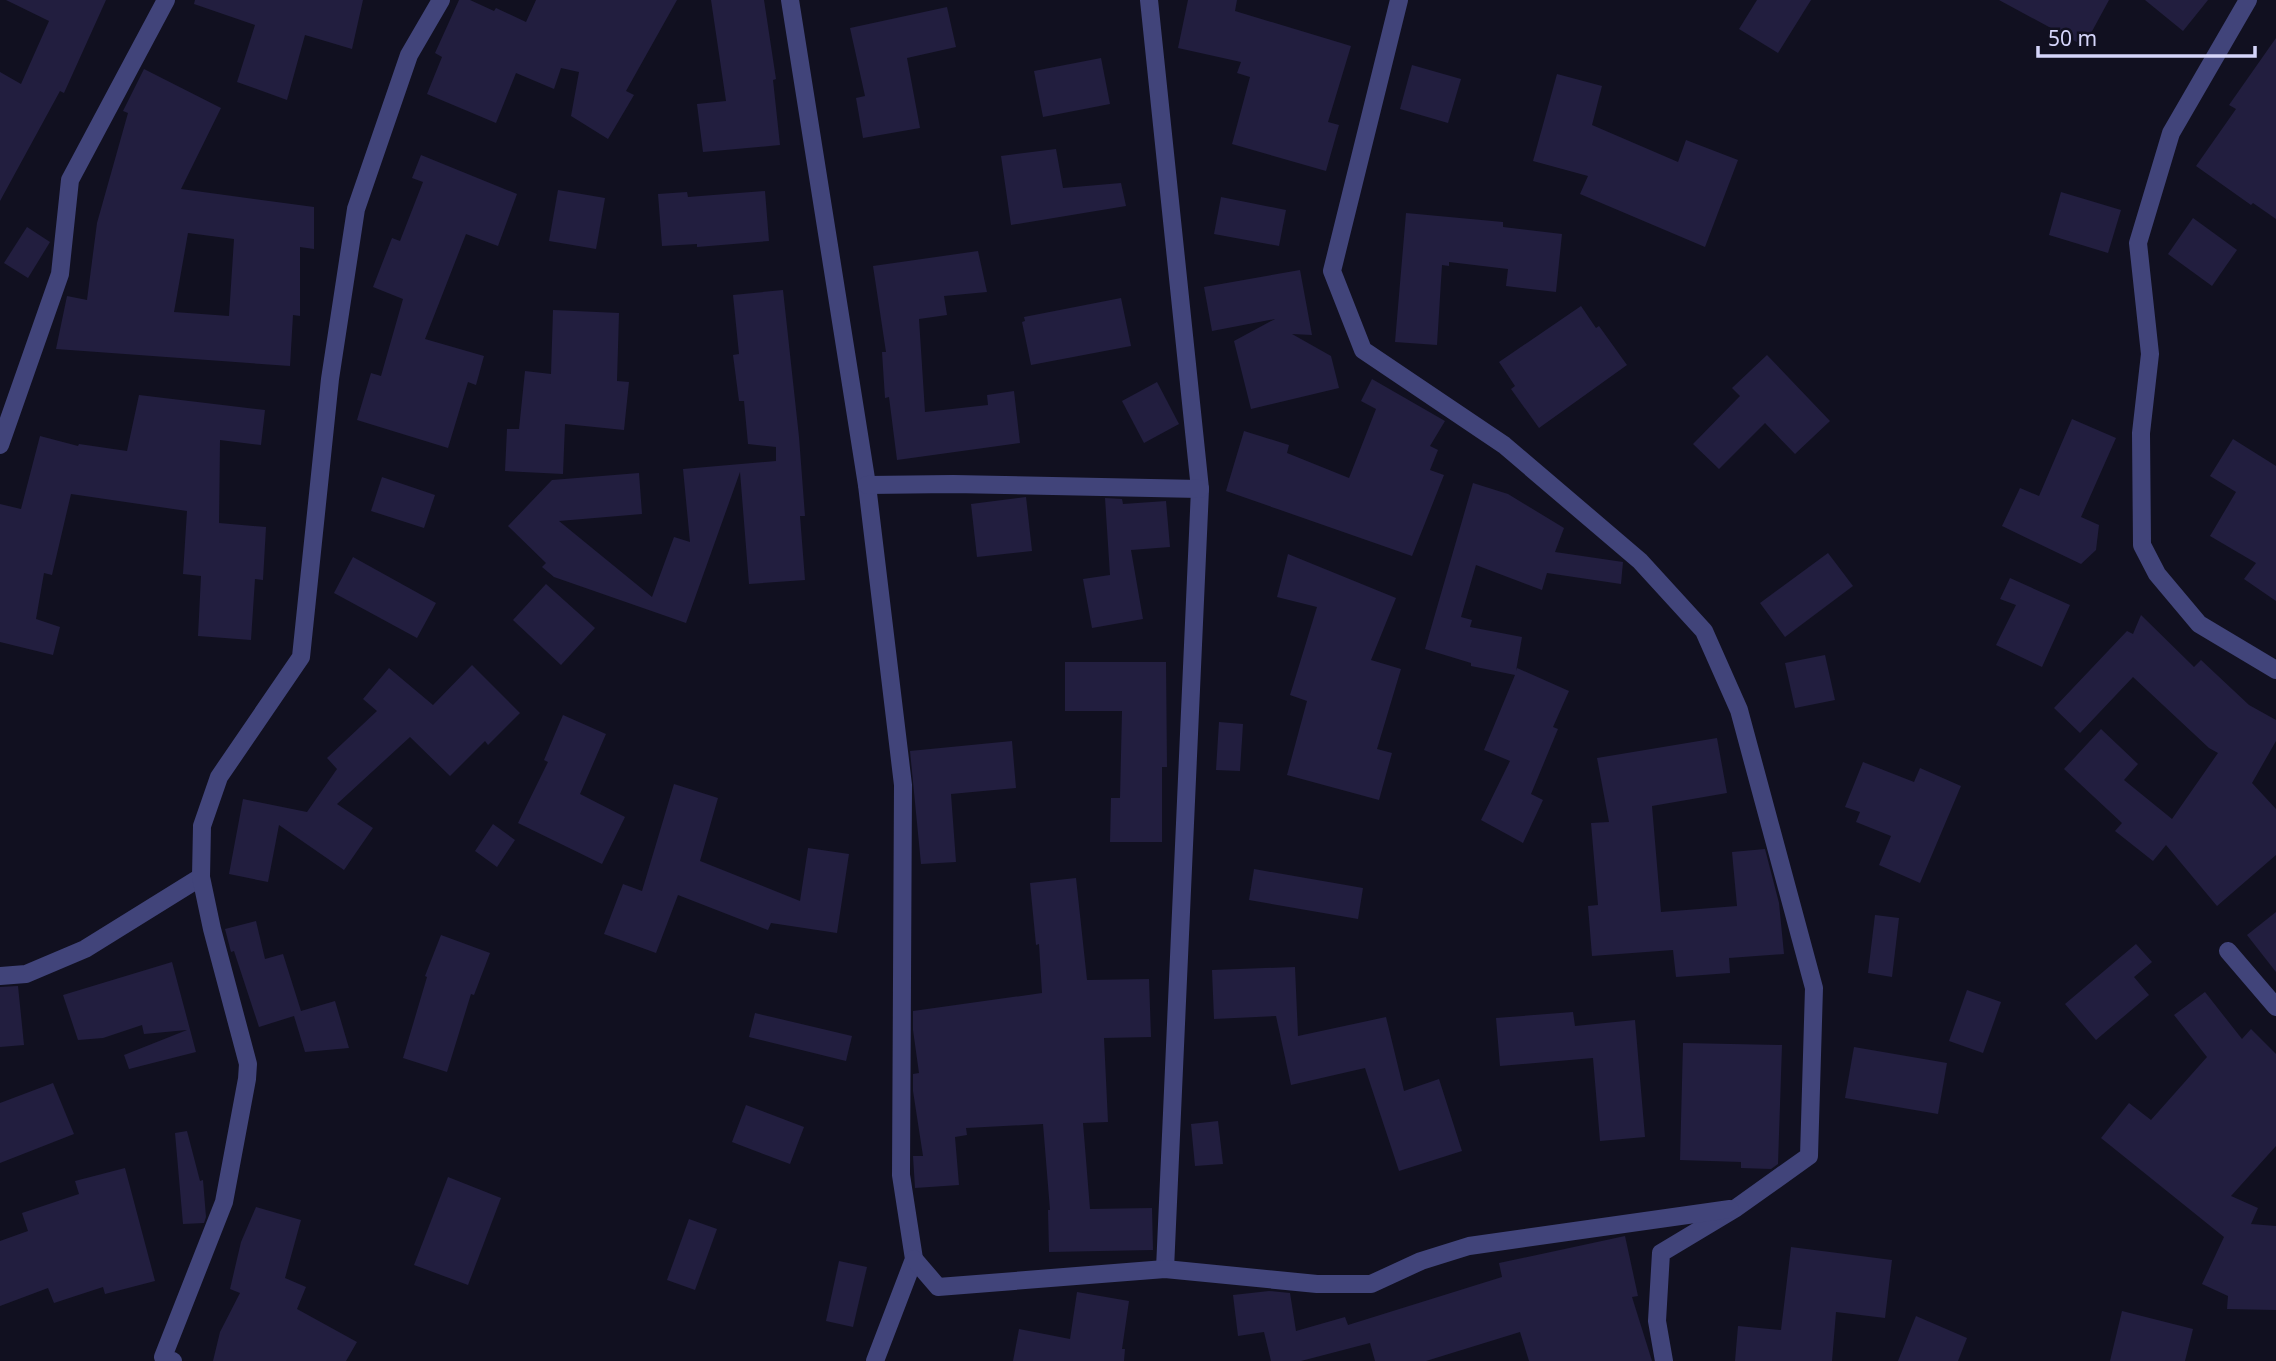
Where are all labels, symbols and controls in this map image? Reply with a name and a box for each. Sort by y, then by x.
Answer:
scale bar [2038,14,2255,58]
text: 50 m [2048,24,2097,52]

